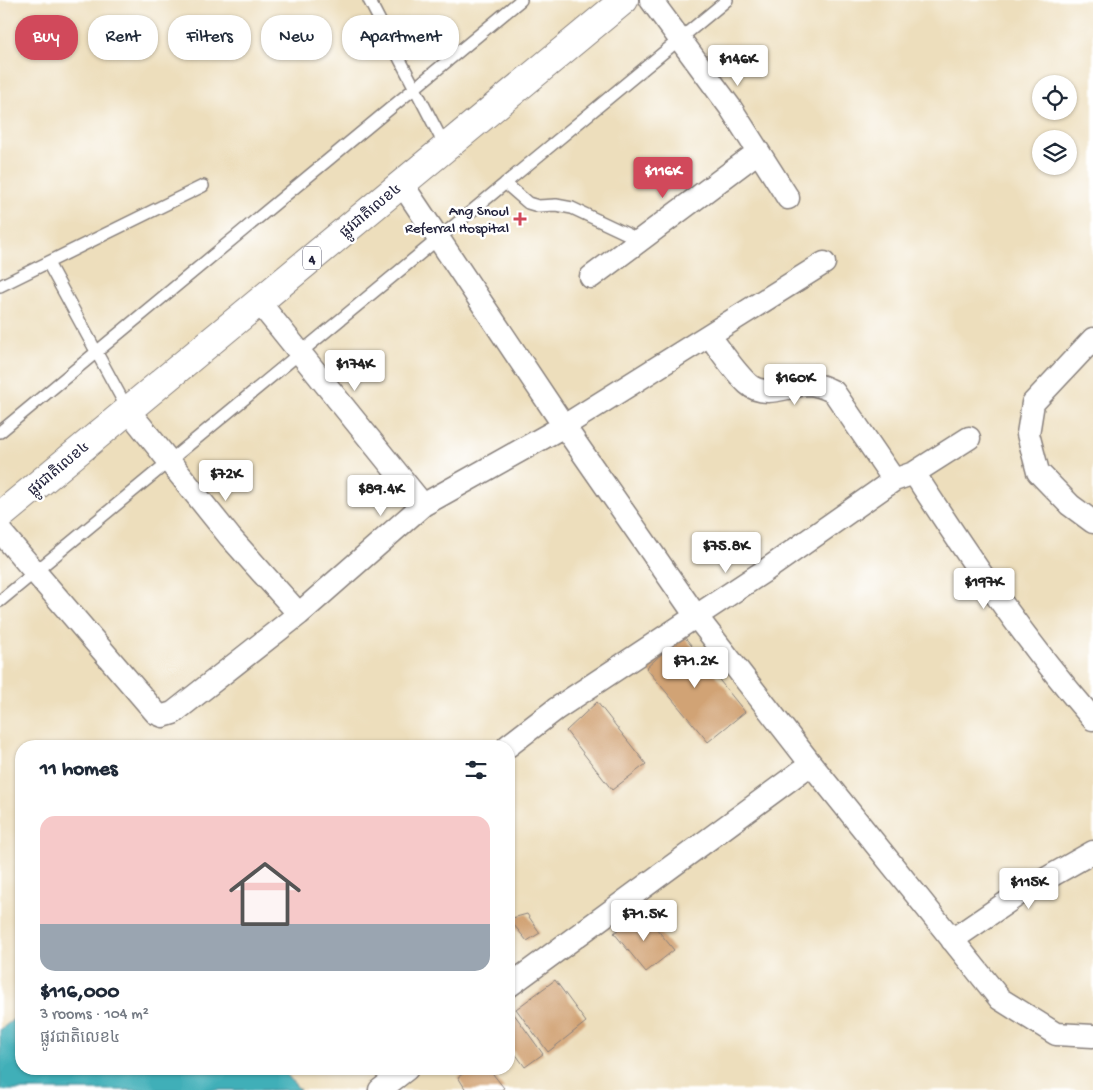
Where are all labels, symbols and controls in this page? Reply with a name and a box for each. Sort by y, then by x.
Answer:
chip: Buy [15,15,78,60]
chip: Rent [88,15,158,60]
chip: Filters [168,15,251,60]
chip: New [261,15,332,60]
chip: Apartment [342,15,459,60]
pin: $146K [703,44,773,87]
text: $146K [719,51,757,70]
map controls [1032,75,1077,175]
button: locate [1032,75,1077,120]
button: layers [1032,130,1077,175]
pin: $116K [628,156,698,199]
text: $116K [644,163,682,182]
street label: ផ្លូវជាតិលេខ៤ [336,180,407,244]
place label: Ang Snoul Referral Hospital [405,203,509,238]
marker: Ang Snoul Referral Hospital [513,212,527,226]
road number: 4 [303,247,321,270]
pin: $174K [320,350,390,392]
text: $174K [336,356,374,375]
pin: $160K [760,364,830,406]
text: $160K [775,370,815,389]
street label: ផ្លូវជាតិលេខ៤ [24,438,95,502]
pin: $72K [196,460,256,502]
text: $72K [210,466,242,485]
pin: $89.4K [340,474,422,517]
text: $89.4K [358,481,404,500]
pin: $75.8K [685,532,767,574]
text: $75.8K [703,538,749,557]
pin: $197K [949,568,1019,610]
text: $197K [965,574,1003,593]
pin: $71.2K [654,646,736,689]
text: $71.2K [673,653,717,672]
icon: filters [462,756,490,784]
text: 11 homes [40,758,118,783]
icon: home [220,849,310,939]
pin: $115K [994,868,1064,910]
text: $115K [1010,874,1048,893]
pin: $71.5K [603,900,685,942]
text: $71.5K [622,906,666,925]
text: $116,000 [40,981,119,1006]
text: 3 rooms · 104 m² [40,1006,149,1025]
text: ផ្លូវជាតិលេខ៤ [40,1030,120,1049]

